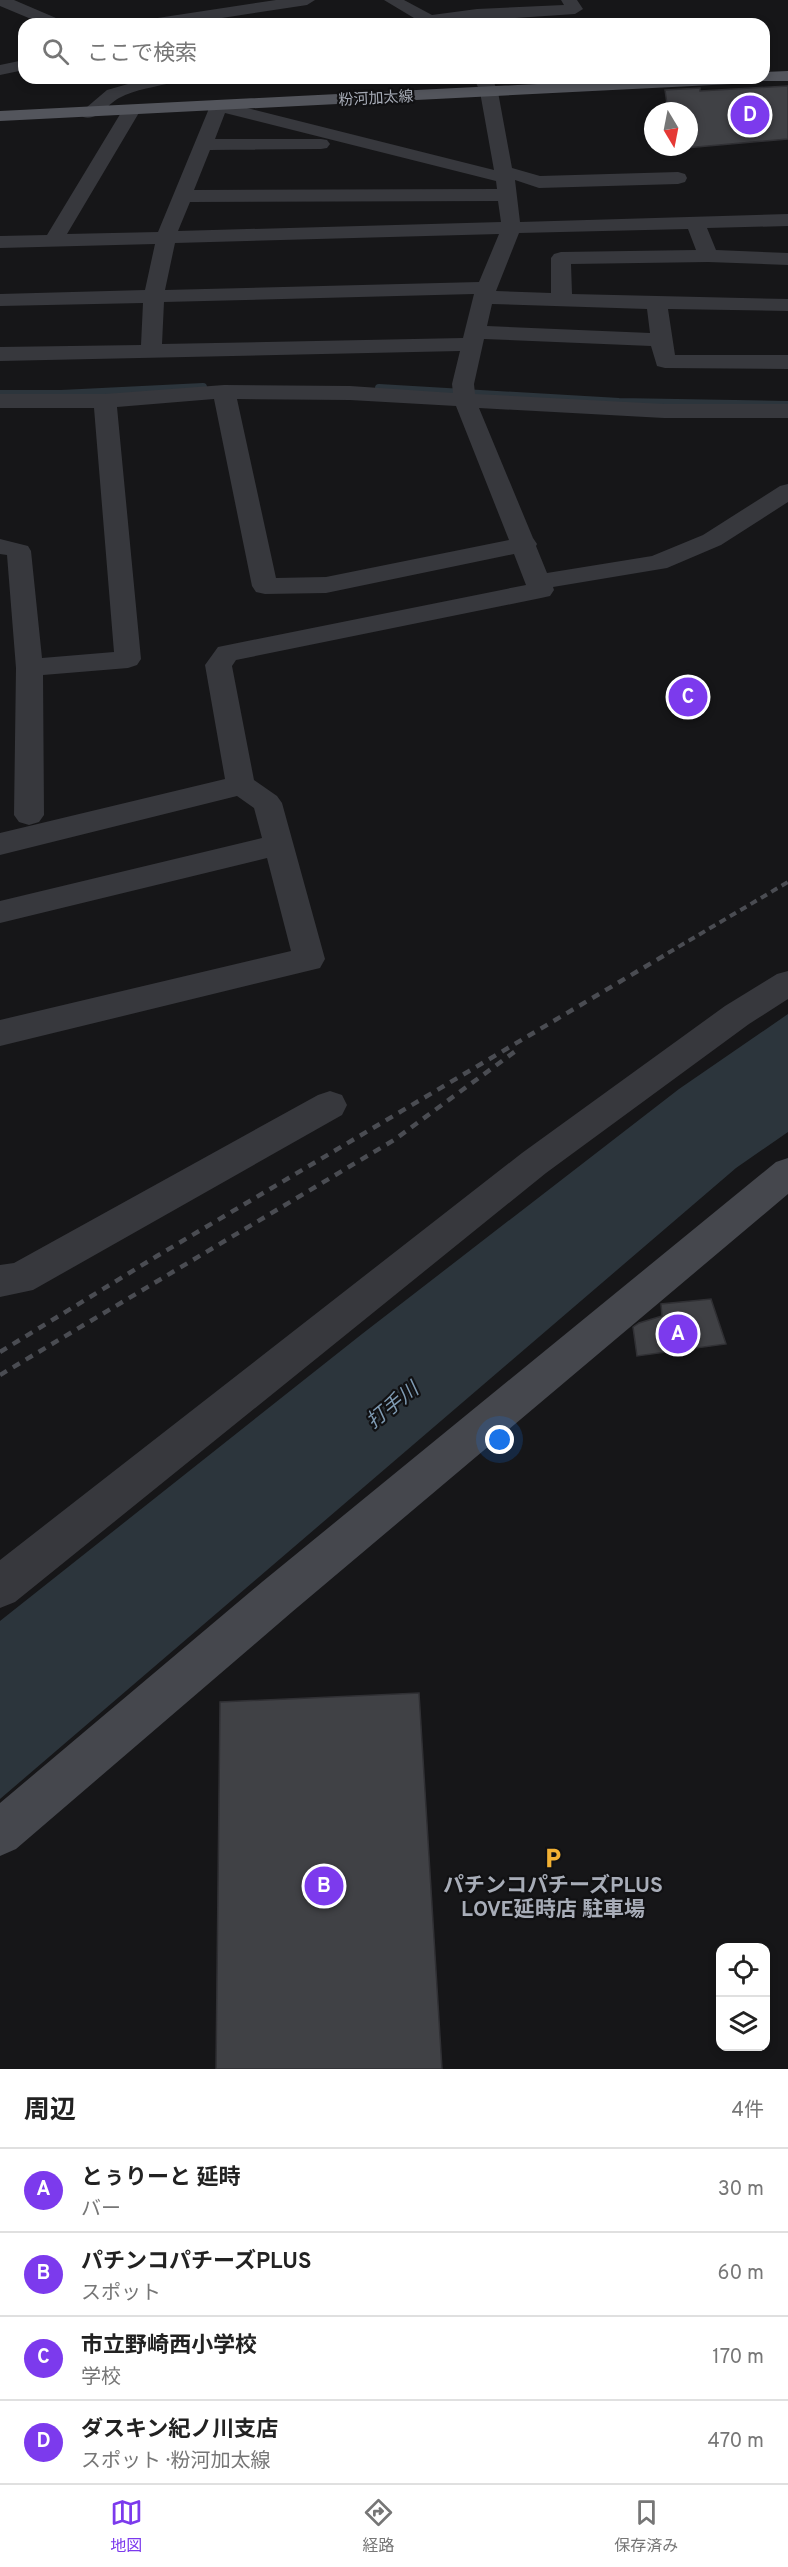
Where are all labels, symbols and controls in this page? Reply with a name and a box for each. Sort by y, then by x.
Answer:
search box [18,18,770,84]
icon: search [39,35,72,68]
text: ここで検索 [87,41,197,68]
street label: 粉河加太線 [338,88,414,111]
pin: D [730,92,770,138]
north arrow [644,102,698,156]
pin: C [668,674,708,720]
pin: A [658,1312,698,1356]
water label: 打手川 [362,1376,426,1436]
your location [485,1425,514,1454]
parking icon: パチンコパチーズPLUS LOVE延時店 駐車場 [541,1846,565,1870]
pin: B [304,1864,344,1908]
place label: パチンコパチーズPLUS LOVE延時店 駐車場 [443,1873,663,1924]
map controls [716,1943,770,2051]
button: locate [716,1943,770,1997]
button: layers [716,1997,770,2051]
text: 周辺 [24,2095,76,2128]
text: 4件 [732,2098,764,2124]
text: とぅりーと 延時 [81,2165,241,2192]
text: A [36,2177,51,2203]
text: 30 m [718,2177,764,2203]
text: バー [81,2197,121,2223]
text: パチンコパチーズPLUS [81,2249,311,2276]
text: B [37,2261,50,2287]
text: 60 m [718,2261,764,2287]
text: スポット [81,2281,161,2307]
text: 市立野崎西小学校 [81,2333,257,2360]
text: C [37,2345,50,2371]
text: 170 m [712,2345,764,2371]
text: 学校 [81,2365,121,2391]
text: ダスキン紀ノ川支店 [81,2417,278,2444]
text: D [36,2429,51,2455]
text: 470 m [707,2429,764,2455]
text: スポット · 粉河加太線 [81,2449,270,2475]
tab: 地図 [110,2496,143,2557]
tab: 経路 [362,2496,395,2557]
tab: 保存済み [614,2496,678,2557]

